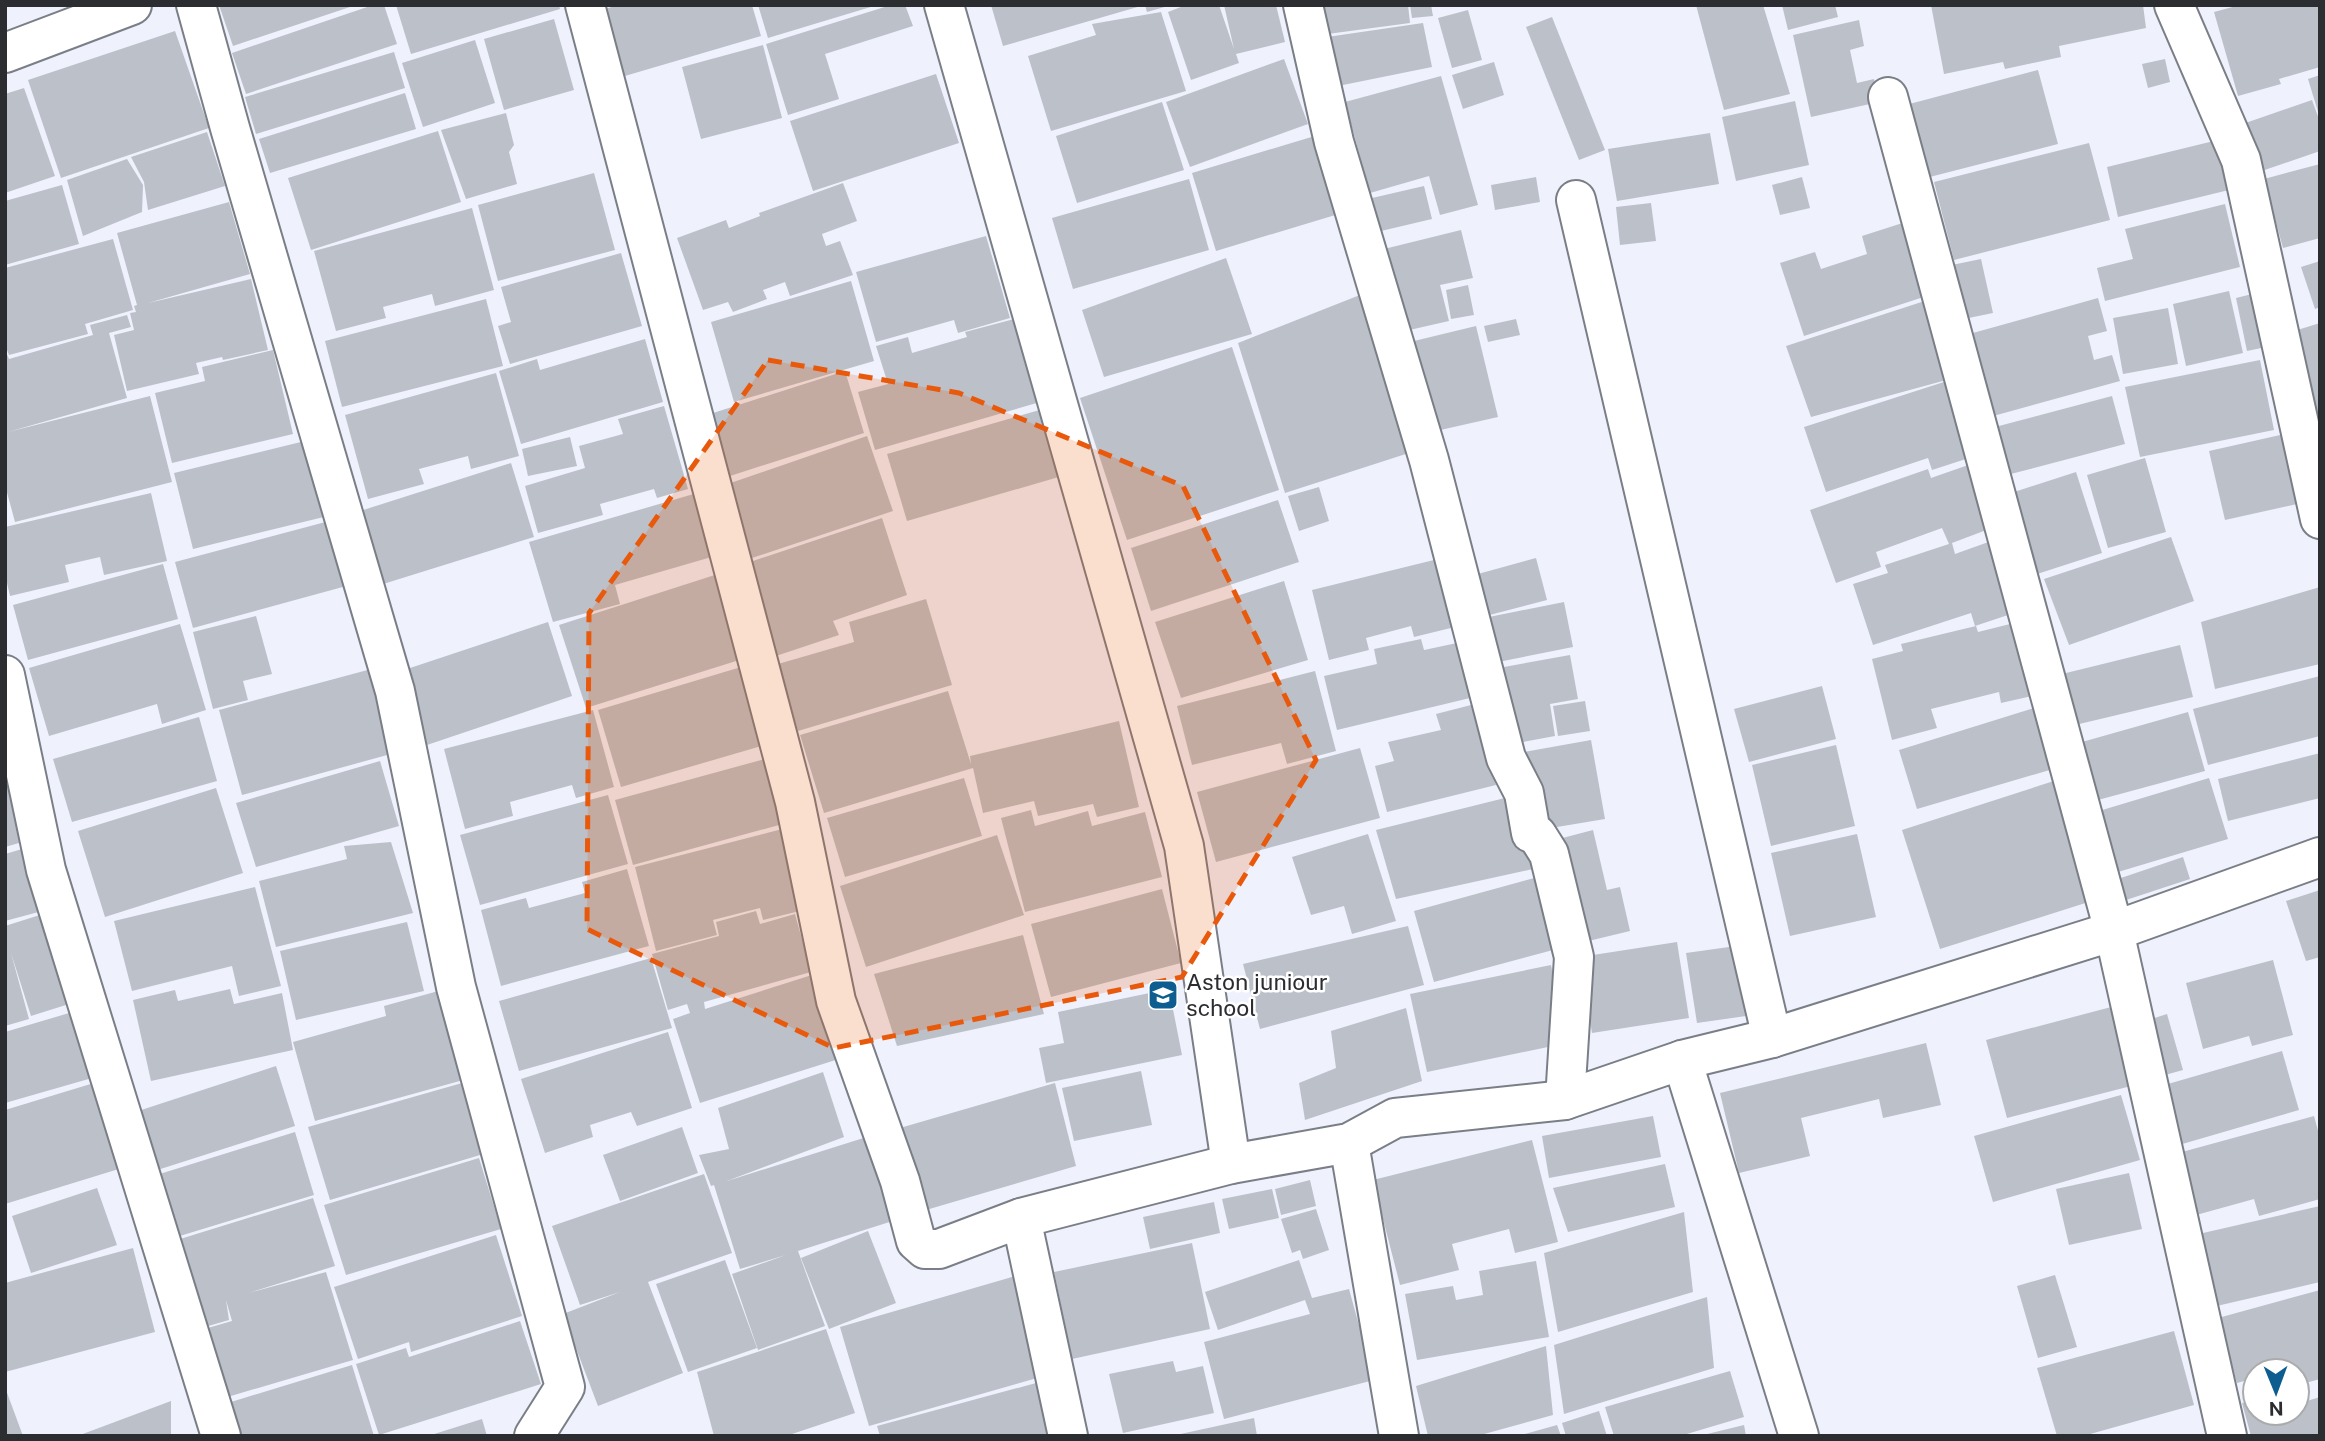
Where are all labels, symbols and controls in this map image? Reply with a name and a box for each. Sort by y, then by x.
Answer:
place label: Aston juniour school [1186,968,1328,1021]
school or university icon: Aston juniour school [1146,978,1180,1012]
north arrow [2241,1357,2311,1427]
text: N [2269,1398,2284,1420]

